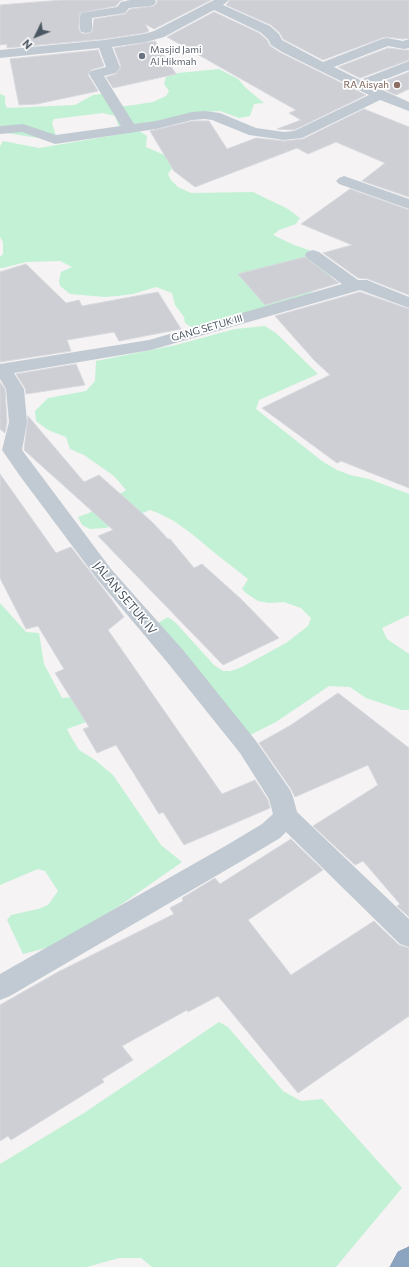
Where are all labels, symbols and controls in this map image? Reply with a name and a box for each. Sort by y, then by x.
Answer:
north arrow [16,16,56,56]
text: N [19,37,34,52]
place label: Masjid Jami Al Hikmah [150,44,201,68]
marker: Masjid Jami Al Hikmah [137,51,147,61]
place label: RA Aisyah [344,79,389,91]
marker: RA Aisyah [392,80,402,90]
street label: GANG SETUK III [170,312,244,344]
street label: JALAN SETUK IV [90,559,160,637]

